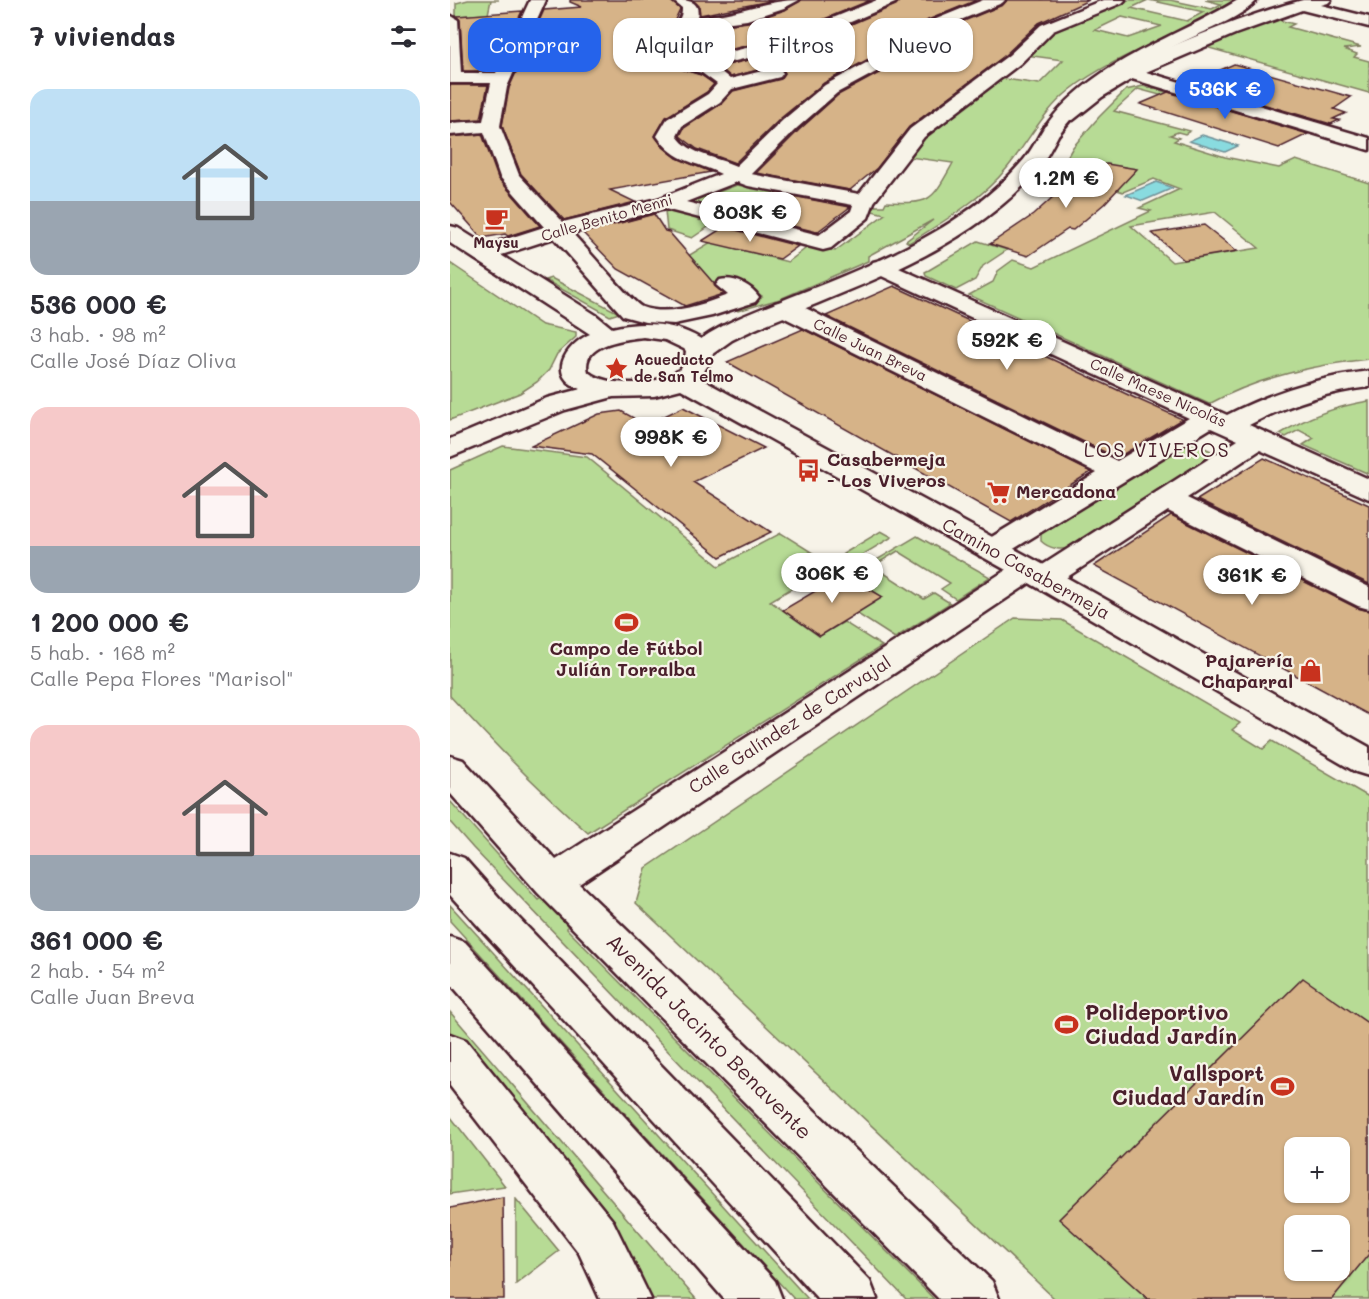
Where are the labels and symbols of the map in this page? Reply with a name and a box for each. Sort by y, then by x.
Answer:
pin: 536K € [1176,69,1274,120]
pin: 1.2M € [1017,158,1115,209]
street label: Calle Benito Menni [539,189,675,245]
pin: 803K € [701,192,799,243]
cafe icon: Maysu [483,206,509,232]
place label: Maysu [473,232,519,252]
street label: Calle Juan Breva [810,313,931,385]
pin: 592K € [958,320,1056,371]
place label: Acueducto de San Telmo [634,349,733,386]
street label: Calle Maese Nicolás [1087,353,1230,431]
place icon: Acueducto de San Telmo [603,356,629,382]
pin: 998K € [622,417,720,468]
district label: LOS VIVEROS [1084,436,1230,462]
place label: Casabermeja - Los Viveros [827,447,946,492]
bus stop icon: Casabermeja - Los Viveros [796,457,822,483]
supermarket icon: Mercadona [985,479,1011,505]
place label: Mercadona [1016,479,1116,503]
street label: Camino Casabermeja [938,512,1115,624]
pin: 306K € [783,553,881,604]
pin: 361K € [1203,555,1301,606]
sports icon: Campo de Fútbol Julíán Torralba [613,610,639,636]
place label: Campo de Fútbol Julíán Torralba [549,636,703,681]
place label: Pajarería Chaparral [1201,648,1293,693]
street label: Calle Galíndez de Carvajal [684,650,895,799]
shop icon: Pajarería Chaparral [1298,658,1324,684]
street label: Avenida Jacinto Benavente [602,927,819,1144]
place label: Polideportivo Ciudad Jardín [1085,998,1237,1049]
sports icon: Polideportivo Ciudad Jardín [1054,1012,1080,1038]
place label: Vallsport Ciudad Jardín [1112,1059,1264,1110]
sports icon: Vallsport Ciudad Jardín [1269,1073,1295,1099]

